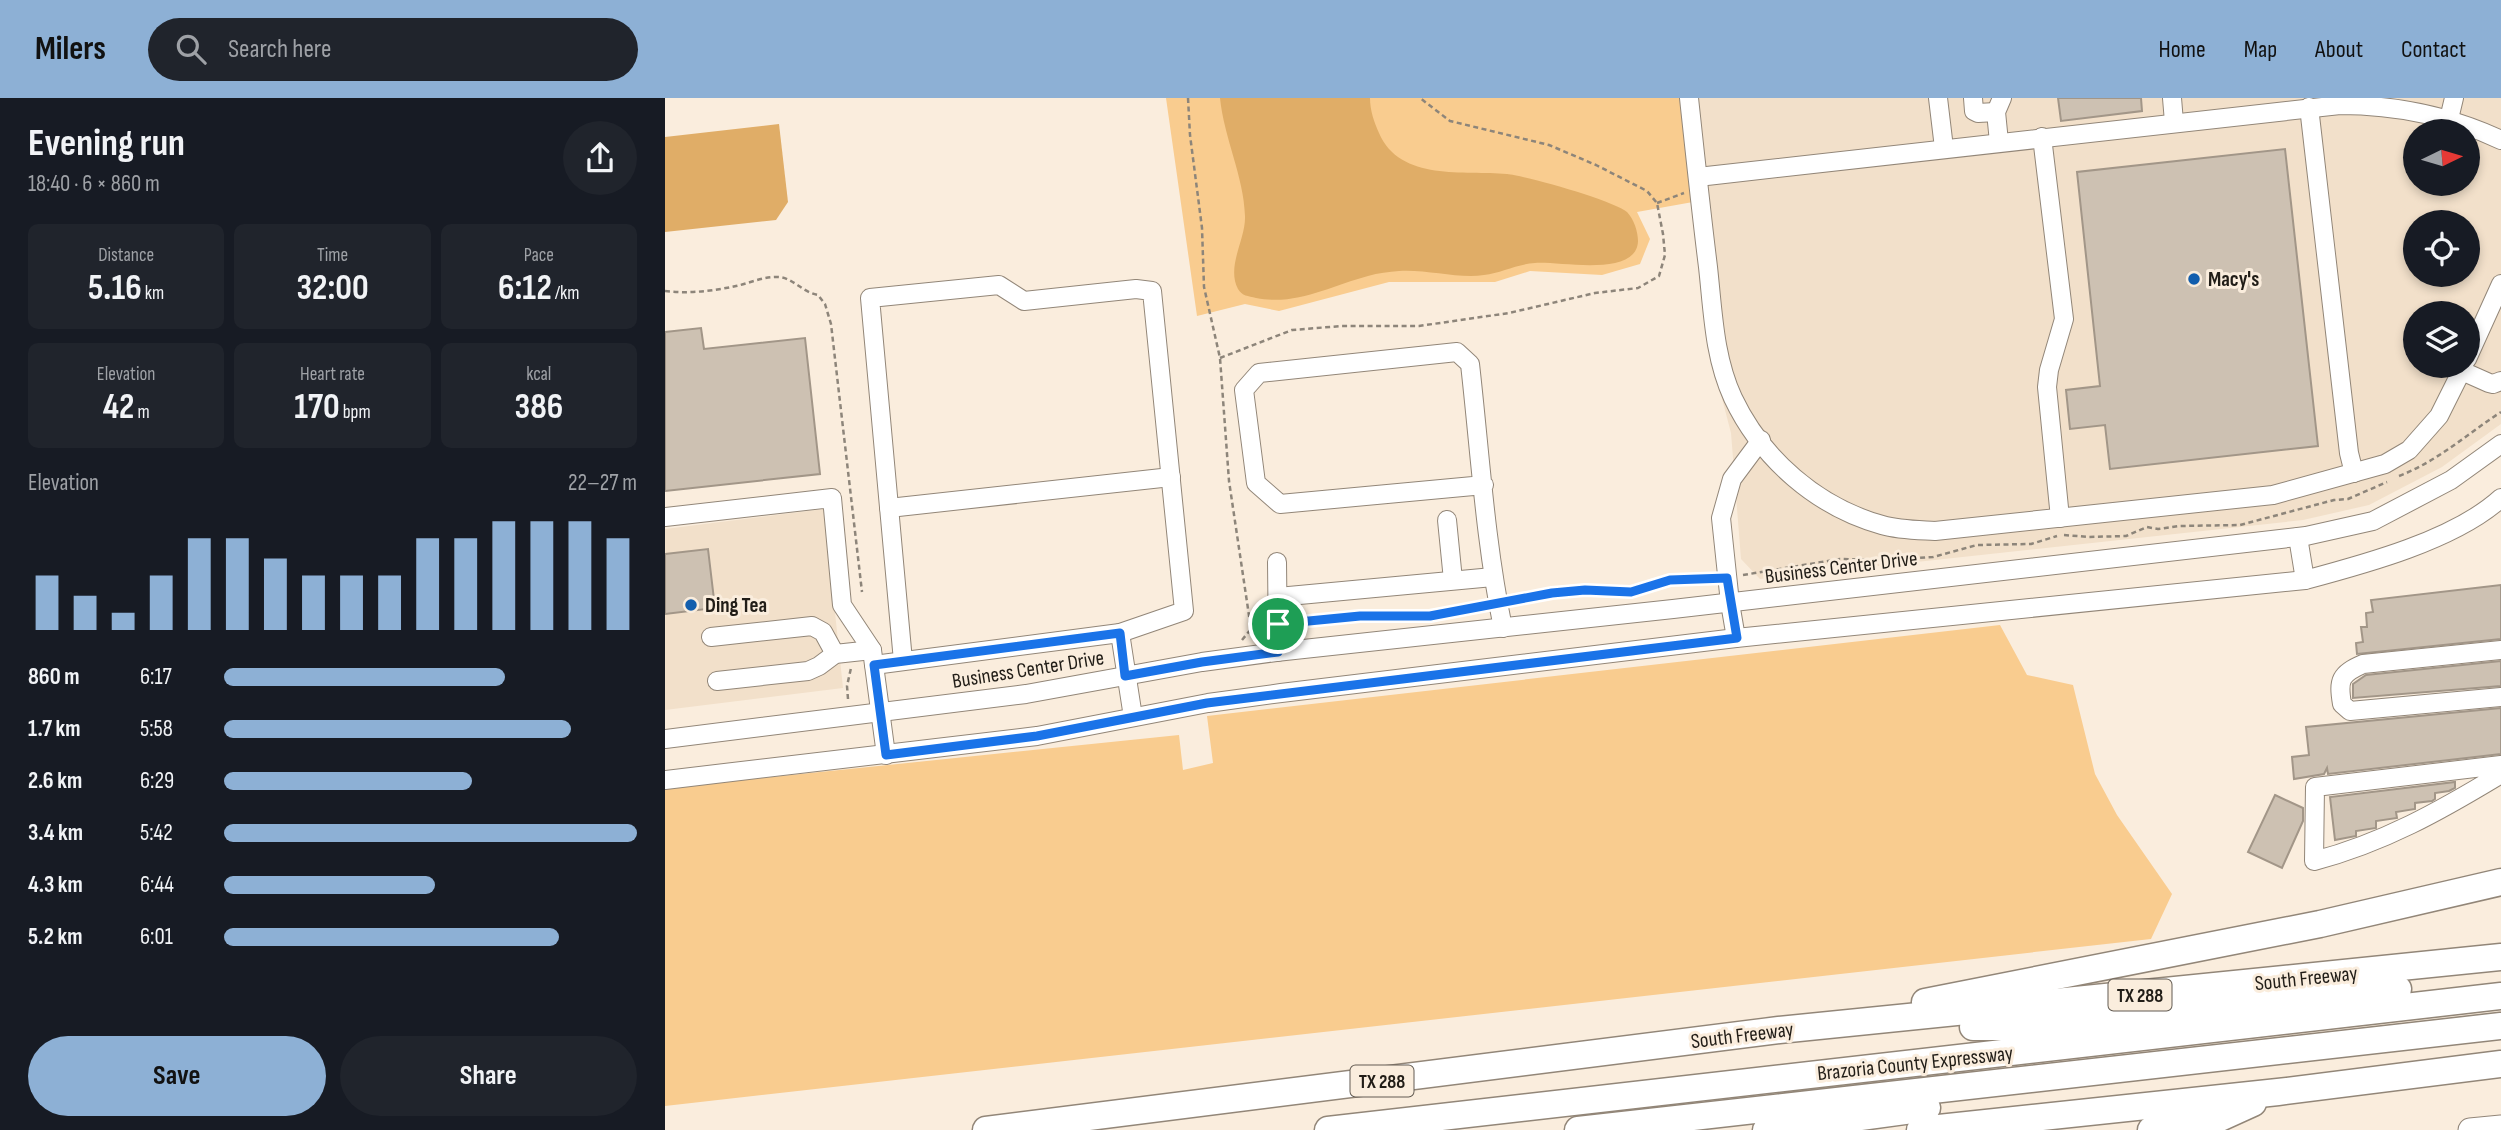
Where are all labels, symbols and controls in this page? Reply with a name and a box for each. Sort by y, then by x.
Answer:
search box [148,18,638,81]
text: Milers [35,29,106,69]
icon: search [172,30,210,68]
text: Search here [228,34,331,65]
text: Home [2158,35,2206,64]
text: Map [2244,35,2277,64]
text: About [2315,35,2363,64]
text: Contact [2401,35,2466,64]
north arrow [2403,119,2480,196]
map controls [2403,119,2480,378]
text: Evening run [28,121,185,166]
button: share [563,121,637,195]
text: 18:40 · 6 × 860 m [28,170,160,198]
button: locate [2403,210,2480,287]
text: Distance [98,244,154,267]
text: Time [317,244,348,267]
text: Pace [524,244,554,267]
text: 5.16 [88,267,142,310]
text: 32:00 [296,267,369,310]
text: 6:12 [498,267,552,310]
place label: Macy's [2208,267,2259,292]
marker: Macy's [2186,271,2202,287]
text: km [142,282,164,305]
text: /km [552,282,580,305]
button: layers [2403,301,2480,378]
text: Elevation [97,363,155,386]
text: Heart rate [300,363,365,386]
text: kcal [526,363,551,386]
text: 42 [103,386,134,429]
text: 170 [294,386,340,429]
text: 386 [514,386,563,429]
text: m [134,401,150,424]
text: bpm [340,401,371,424]
text: Elevation [28,469,99,497]
text: 22–27 m [568,469,637,497]
street label: Business Center Drive [1763,546,1919,589]
place label: Ding Tea [705,593,767,618]
pin [1248,594,1308,654]
marker: Ding Tea [683,597,699,613]
icon: arrive [1259,605,1297,643]
street label: Business Center Drive [950,645,1106,694]
text: 860 m [28,663,79,691]
text: 6:17 [140,663,172,691]
text: 1.7 km [28,715,81,743]
text: 5:58 [140,715,173,743]
text: 2.6 km [28,767,82,795]
text: 6:29 [140,767,174,795]
text: 3.4 km [28,819,83,847]
text: 5:42 [140,819,173,847]
text: 4.3 km [28,871,83,899]
text: 6:44 [140,871,174,899]
text: 5.2 km [28,923,82,951]
text: 6:01 [140,923,173,951]
street label: South Freeway [2253,961,2359,996]
road number: TX 288 [2109,980,2171,1010]
street label: South Freeway [1689,1017,1795,1054]
button: Save [28,1036,326,1116]
button: Share [340,1036,637,1116]
street label: Brazoria County Expressway [1816,1041,2014,1086]
road number: TX 288 [1351,1065,1413,1096]

